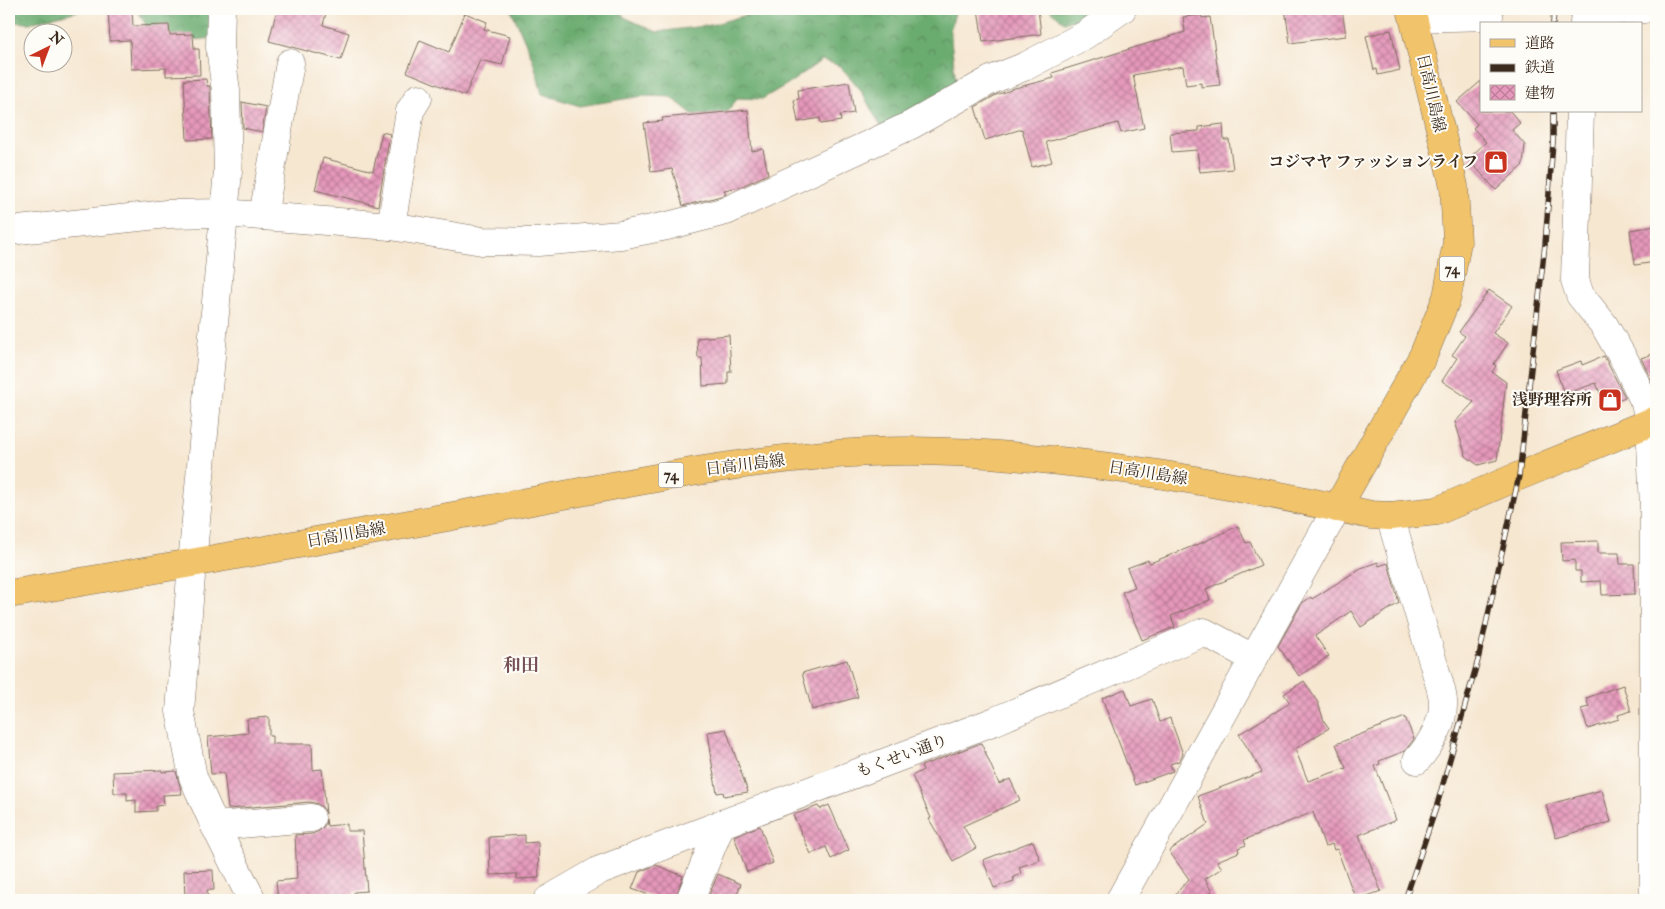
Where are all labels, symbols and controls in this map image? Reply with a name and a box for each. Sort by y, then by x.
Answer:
north arrow [22,22,72,72]
legend [1480,22,1642,112]
text: N [45,28,67,50]
text: 道路 [1525,34,1555,53]
street label: 日高川島線 [1412,52,1450,134]
text: 鉄道 [1525,58,1555,77]
text: 建物 [1525,84,1555,103]
shop icon: コジマヤ ファッションライフ [1483,149,1509,175]
place label: コジマヤ ファッションライフ [1268,152,1478,172]
road number: 74 [1440,256,1464,282]
shop icon: 浅野理容所 [1597,387,1623,413]
place label: 浅野理容所 [1512,390,1592,410]
street label: 日高川島線 [704,450,786,480]
street label: 日高川島線 [1107,457,1189,489]
road number: 74 [658,462,684,488]
street label: 日高川島線 [305,518,387,552]
district label: 和田 [503,654,539,677]
street label: もくせい通り [853,730,951,782]

